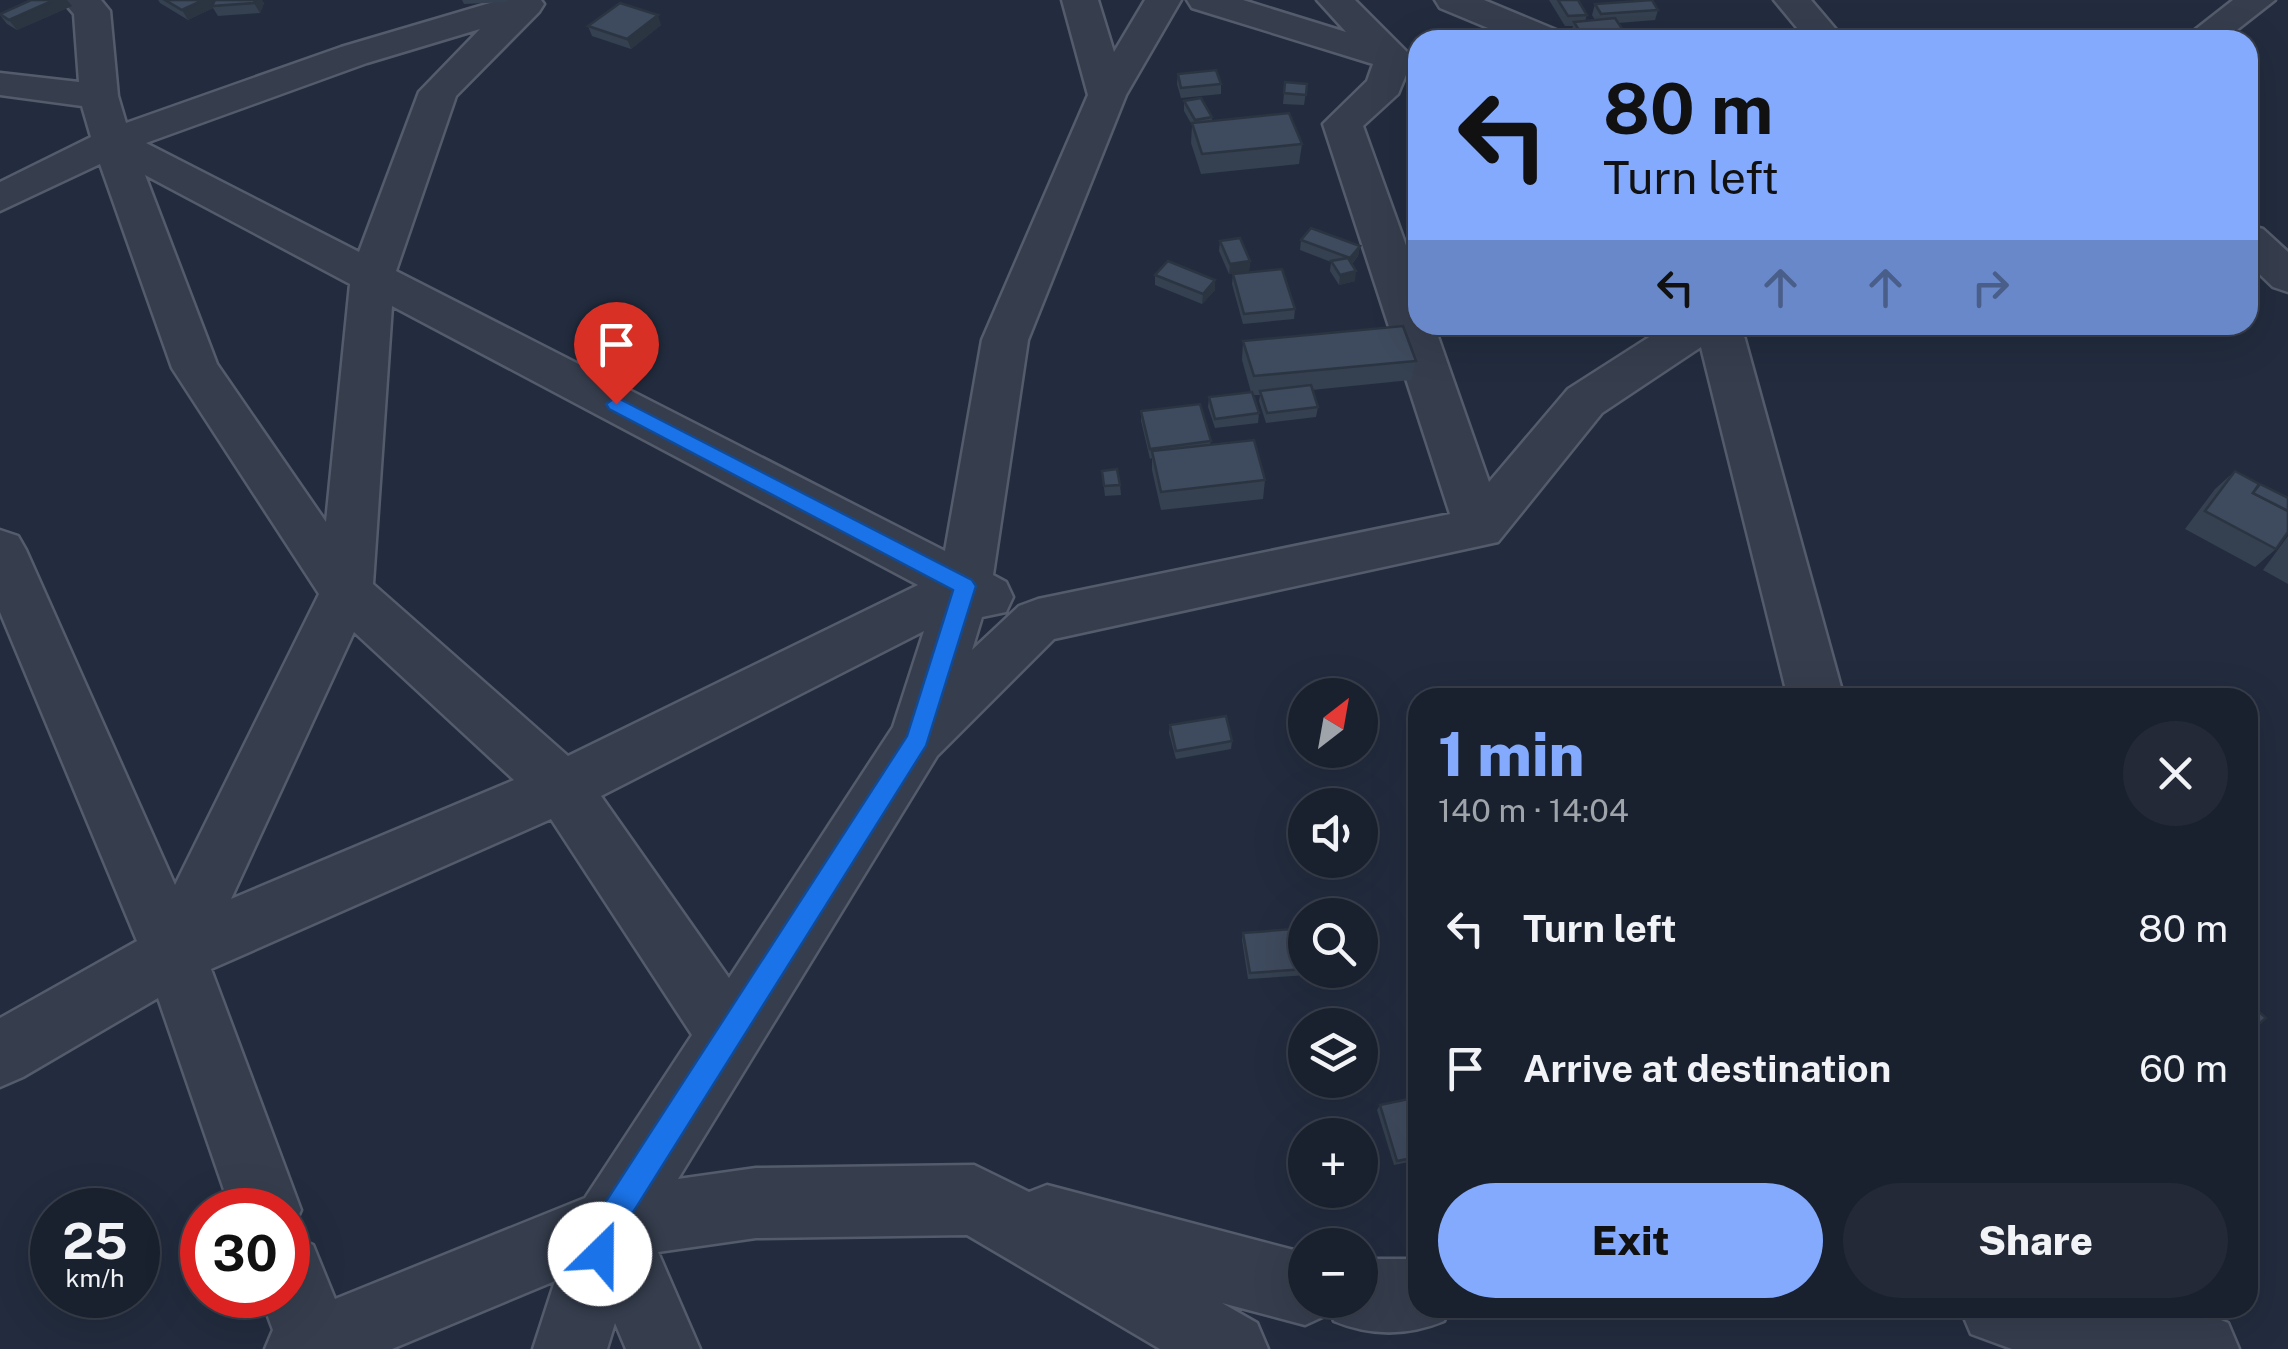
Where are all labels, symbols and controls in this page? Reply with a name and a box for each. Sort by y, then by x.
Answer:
text: 80 m [1603,67,1773,150]
icon: left [1438,70,1568,200]
text: Turn left [1603,151,1779,204]
icon: left [1648,260,1703,315]
icon: ahead [1753,260,1808,315]
icon: ahead [1858,260,1913,315]
icon: right [1963,260,2018,315]
pin [574,302,659,405]
icon: arrive [589,317,644,372]
north arrow [1288,678,1378,768]
map controls [1288,678,1378,1318]
text: 1 min [1438,719,1585,790]
button: close [2123,721,2228,826]
button: sound [1288,788,1378,878]
text: 140 m · 14:04 [1438,792,1629,829]
button: search [1288,898,1378,988]
icon: left [1438,901,1493,956]
text: Turn left [1523,906,1677,951]
text: 80 m [2138,906,2228,951]
button: layers [1288,1008,1378,1098]
icon: arrive [1438,1041,1493,1096]
text: Arrive at destination [1523,1046,1891,1091]
text: 60 m [2139,1046,2228,1091]
button: + [1288,1118,1378,1208]
button: Exit [1438,1183,1823,1298]
button: Share [1843,1183,2228,1298]
speed limit sign: 30 [180,1188,310,1318]
position arrow [548,1202,652,1306]
text: 25 [62,1211,128,1270]
button: − [1288,1228,1378,1318]
text: km/h [66,1263,124,1293]

